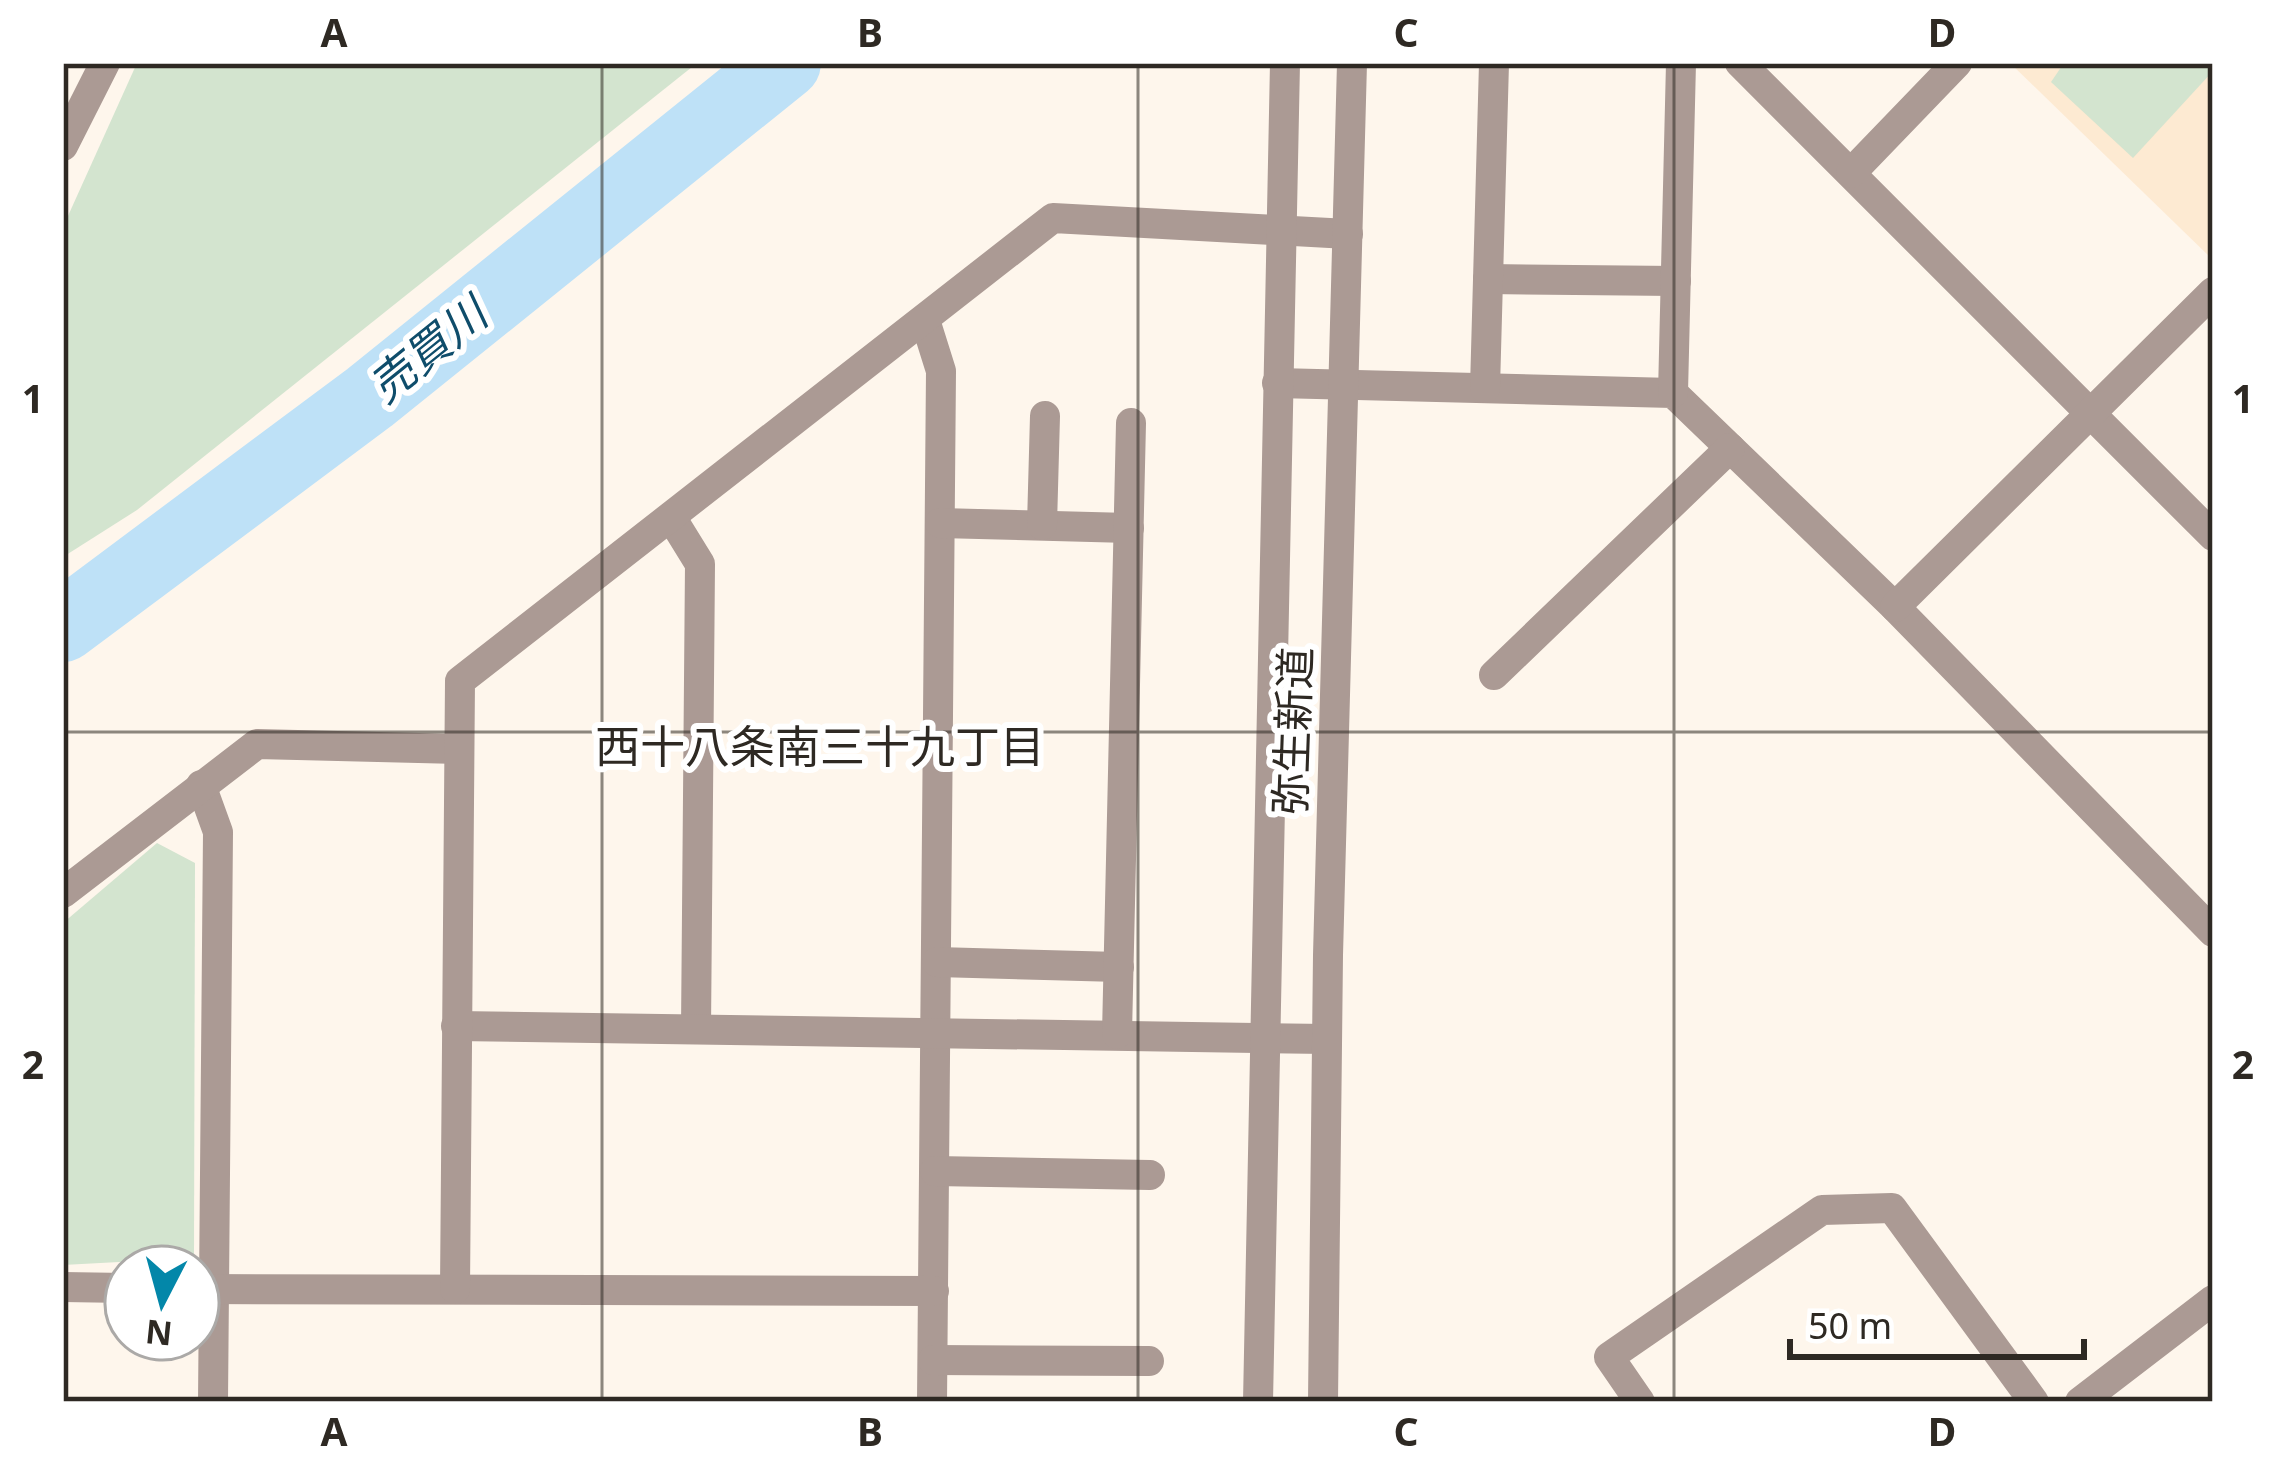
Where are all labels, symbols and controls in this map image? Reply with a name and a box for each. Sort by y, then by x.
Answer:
text: A [321,5,348,58]
text: B [857,5,883,58]
text: C [1393,5,1419,58]
text: D [1928,5,1956,58]
water label: 売買川 [355,280,502,415]
text: 1 [22,371,44,424]
text: 1 [2232,371,2254,424]
street label: 弥生新道 [1260,646,1323,816]
district label: 西十八条南三十九丁目 [595,715,1045,776]
text: 2 [22,1037,44,1090]
text: 2 [2232,1037,2254,1090]
north arrow [102,1243,222,1363]
scale bar [1790,1285,2084,1359]
text: 50 m [1808,1301,1892,1350]
text: N [143,1310,175,1357]
text: A [321,1404,348,1457]
text: B [857,1404,883,1457]
text: C [1393,1404,1419,1457]
text: D [1928,1404,1956,1457]

